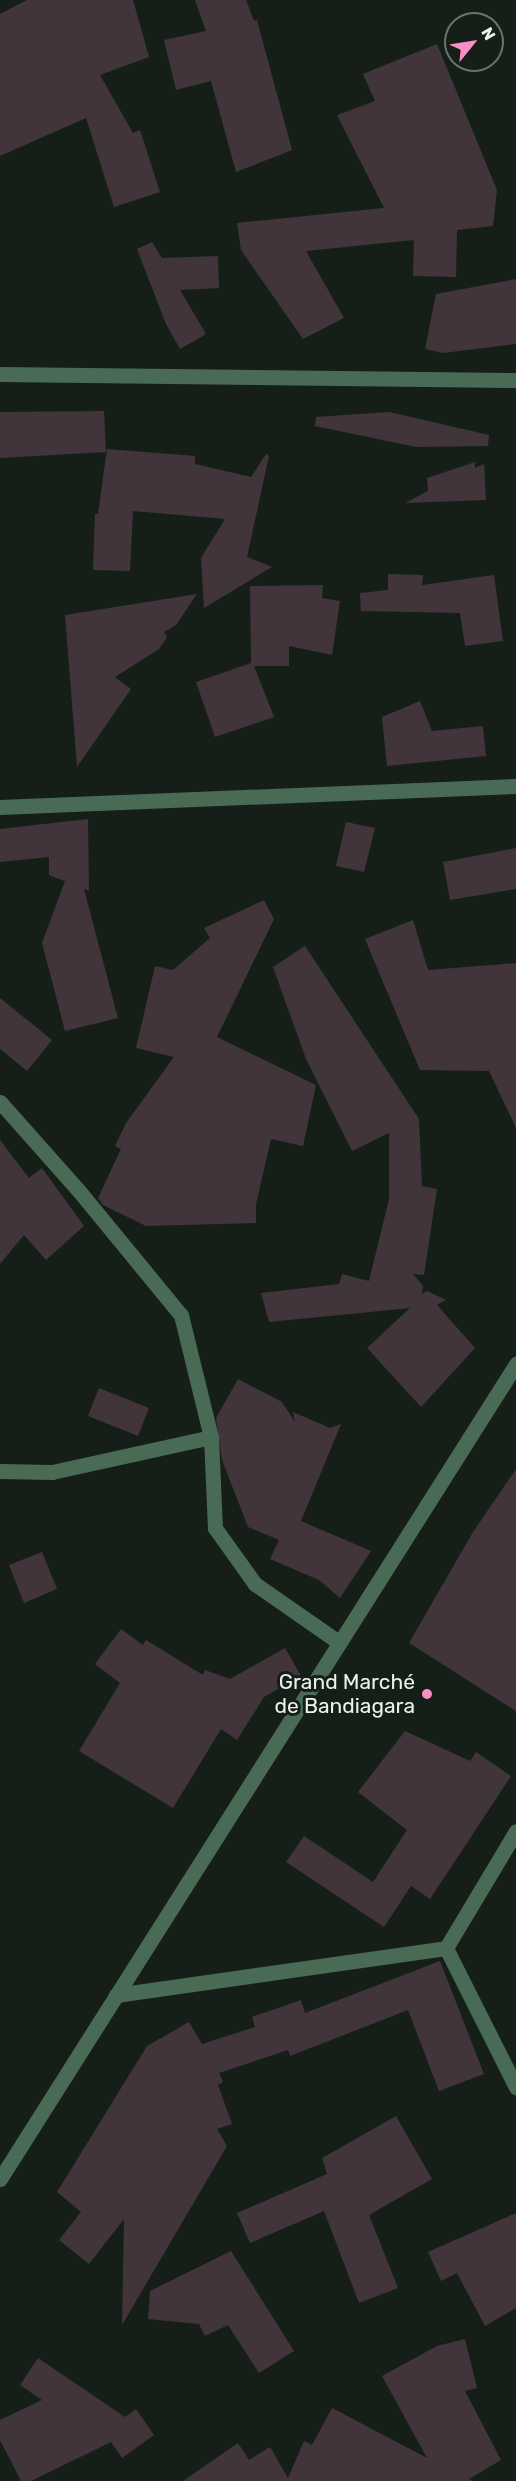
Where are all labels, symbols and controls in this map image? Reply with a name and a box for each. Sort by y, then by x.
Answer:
north arrow [444,12,504,72]
text: N [477,24,499,43]
place label: Grand Marché de Bandiagara [275,1669,415,1719]
marker: Grand Marché de Bandiagara [420,1687,434,1701]

